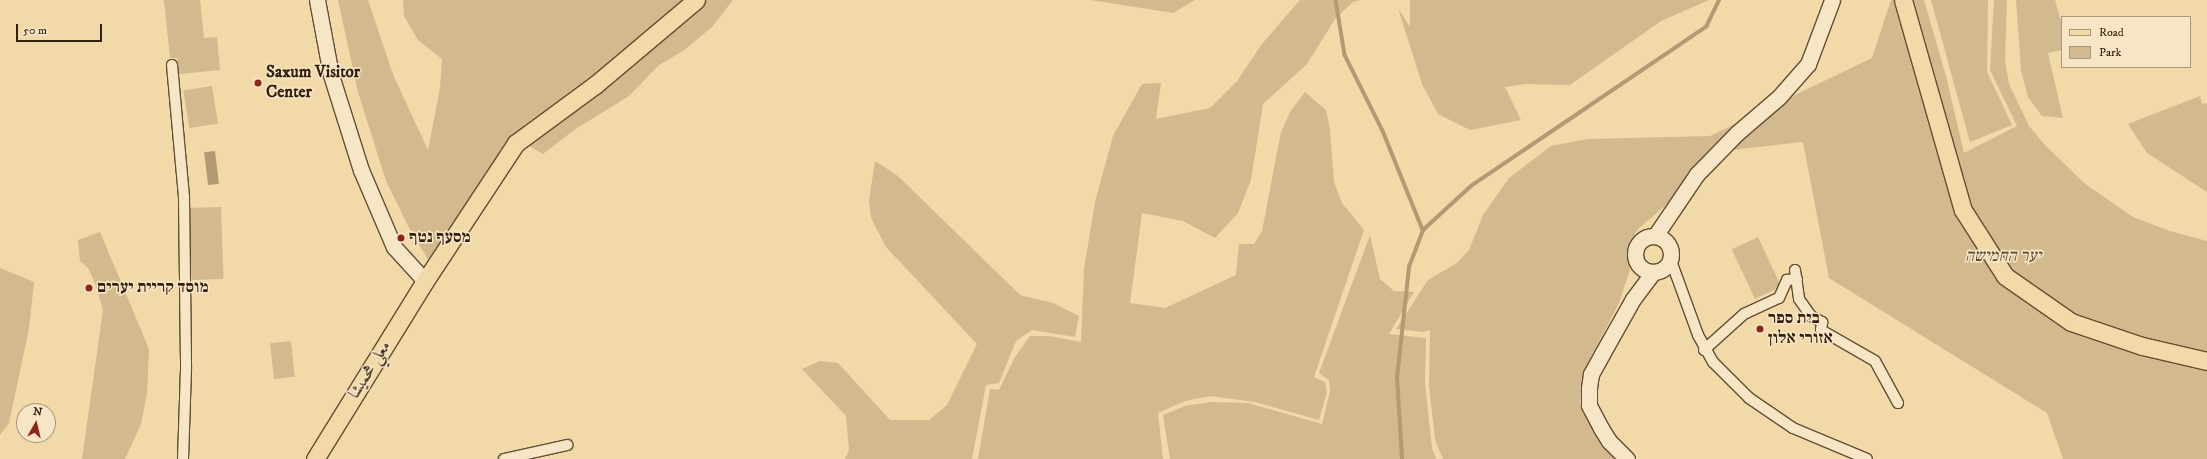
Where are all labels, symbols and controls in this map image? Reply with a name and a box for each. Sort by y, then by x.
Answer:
scale bar [18,16,104,42]
legend [2061,16,2191,68]
text: 50 m [23,23,47,38]
text: Road [2099,25,2124,40]
text: Park [2099,45,2121,60]
place label: Saxum Visitor Center [266,63,360,103]
marker: Saxum Visitor Center [253,78,263,88]
place label: מסעף נטף [409,228,471,248]
marker: מסעף נטף [396,233,406,243]
park label: יער החמישה [1965,247,2041,267]
place label: מוסד קריית יערים [97,278,209,298]
marker: מוסד קריית יערים [84,283,94,293]
place label: בית ספר אזורי אלון [1768,309,1833,349]
marker: בית ספר אזורי אלון [1755,324,1765,334]
street label: معلي هحميشا [344,337,396,403]
north arrow [16,403,56,443]
text: N [32,405,43,420]

